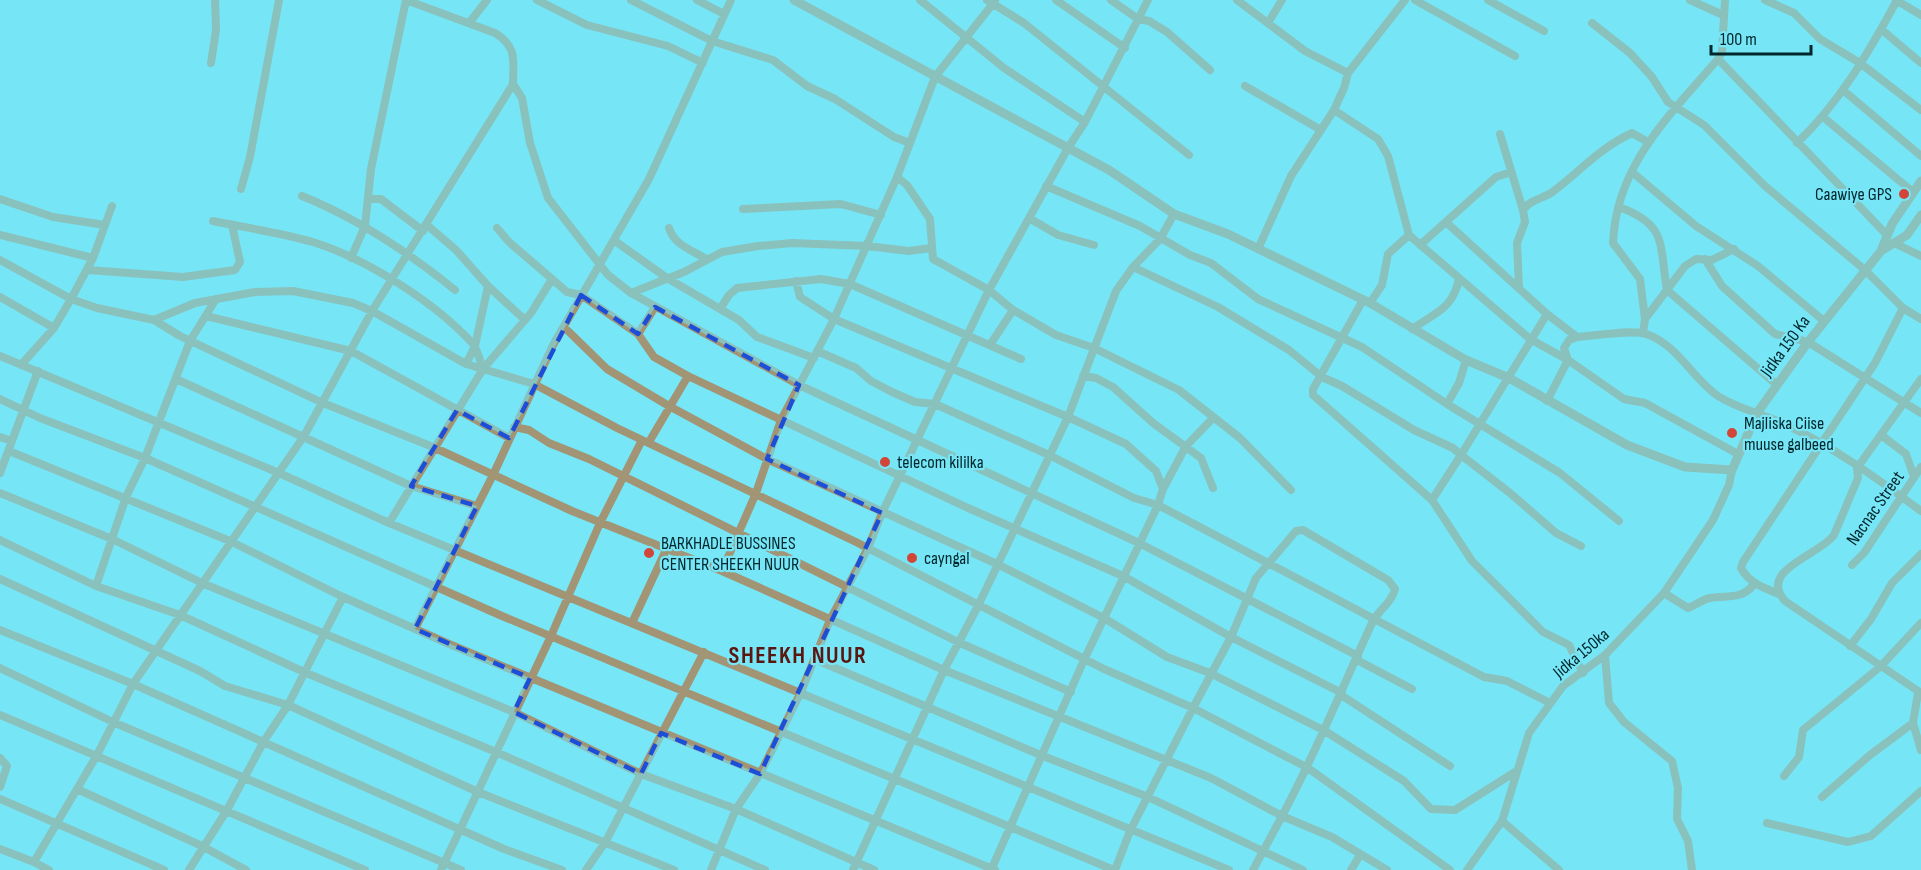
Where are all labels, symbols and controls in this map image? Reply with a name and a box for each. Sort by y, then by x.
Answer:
scale bar [1711,18,1812,56]
text: 100 m [1720,29,1757,50]
place label: Caawiye GPS [1815,184,1892,205]
marker: Caawiye GPS [1897,187,1911,201]
street label: Jidka 150 Ka [1756,312,1815,382]
place label: Majliska Ciise muuse galbeed [1744,413,1834,455]
marker: Majliska Ciise muuse galbeed [1725,426,1739,440]
place label: telecom kililka [897,452,984,473]
marker: telecom kililka [878,455,892,469]
street label: Nacnac Street [1842,467,1909,549]
place label: BARKHADLE BUSSINES CENTER SHEEKH NUUR [661,533,799,575]
marker: BARKHADLE BUSSINES CENTER SHEEKH NUUR [642,546,656,560]
place label: cayngal [924,548,970,569]
marker: cayngal [905,551,919,565]
street label: Jidka 150ka [1548,624,1614,683]
district label: SHEEKH NUUR [729,641,867,670]

